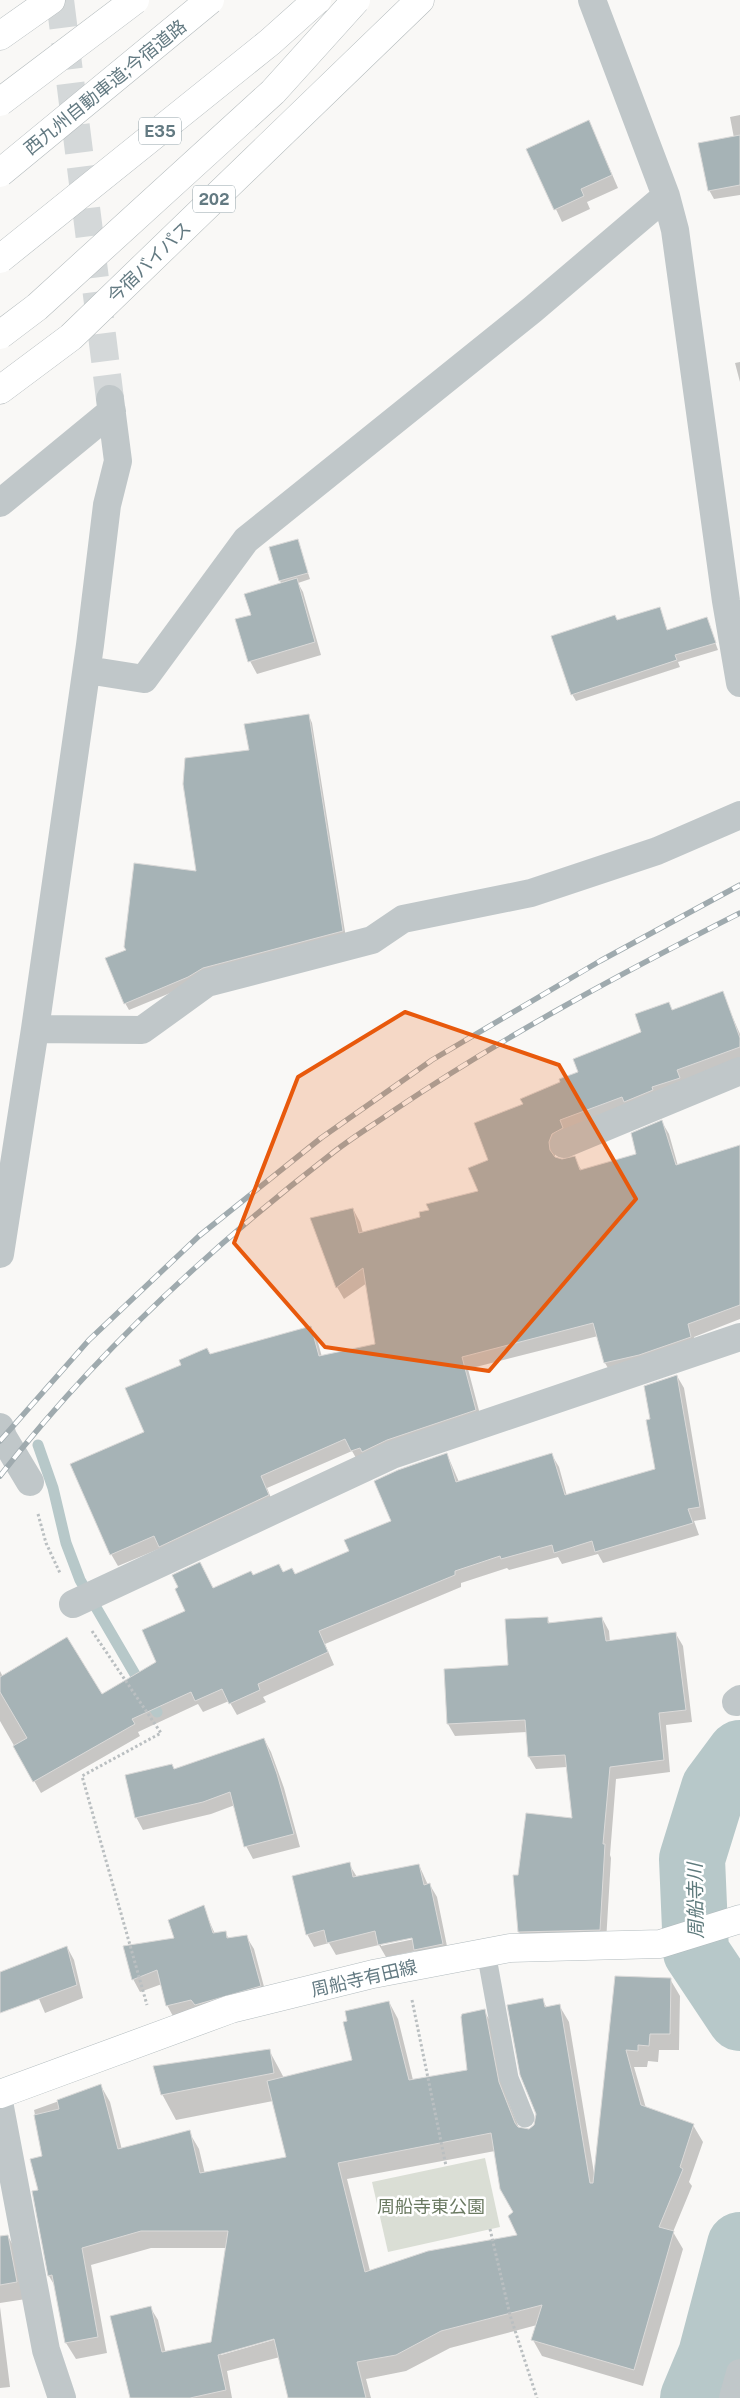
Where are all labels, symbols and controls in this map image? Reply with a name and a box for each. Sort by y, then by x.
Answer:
street label: 西九州自動車道;今宿道路 [20,15,190,159]
road number: E35 [139,118,181,144]
road number: 202 [193,185,235,212]
street label: 今宿バイパス [103,217,195,307]
water label: 周船寺川 [683,1861,707,1939]
street label: 周船寺有田線 [309,1956,419,2000]
park label: 周船寺東公園 [377,2196,485,2217]

